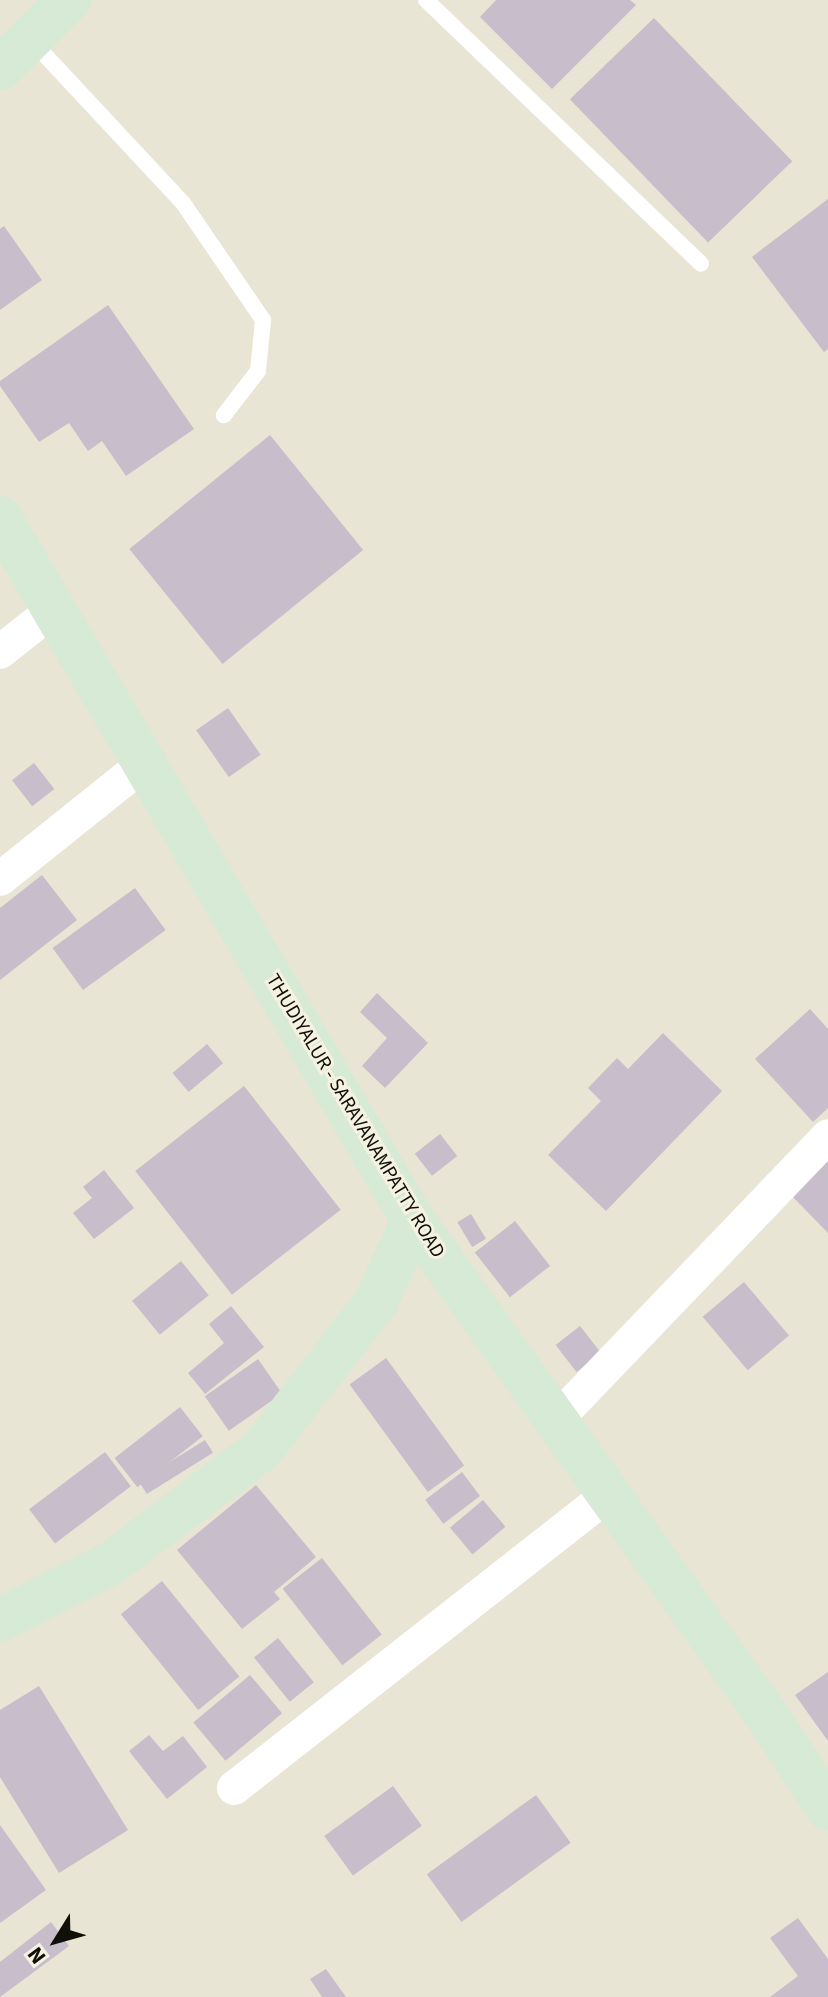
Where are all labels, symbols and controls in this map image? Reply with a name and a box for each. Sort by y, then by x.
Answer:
street label: THUDIYALUR - SARAVANAMPATTY ROAD [260,970,450,1262]
north arrow [16,1901,96,1981]
text: N [20,1940,54,1971]

